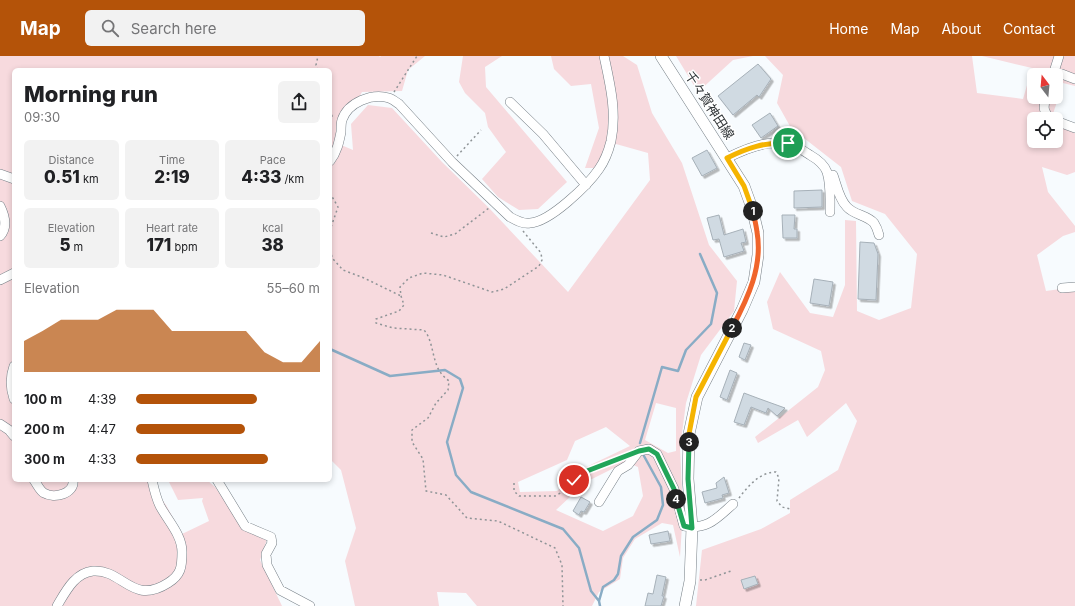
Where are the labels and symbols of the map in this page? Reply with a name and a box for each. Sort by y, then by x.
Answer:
street label: 千々賀神田線 [682,68,738,142]
north arrow [1027,68,1063,104]
pin [771,126,805,160]
pin: 1 [743,201,763,221]
pin: 2 [722,318,742,338]
pin: 3 [679,432,699,452]
pin [557,463,591,497]
pin: 4 [666,489,686,509]

